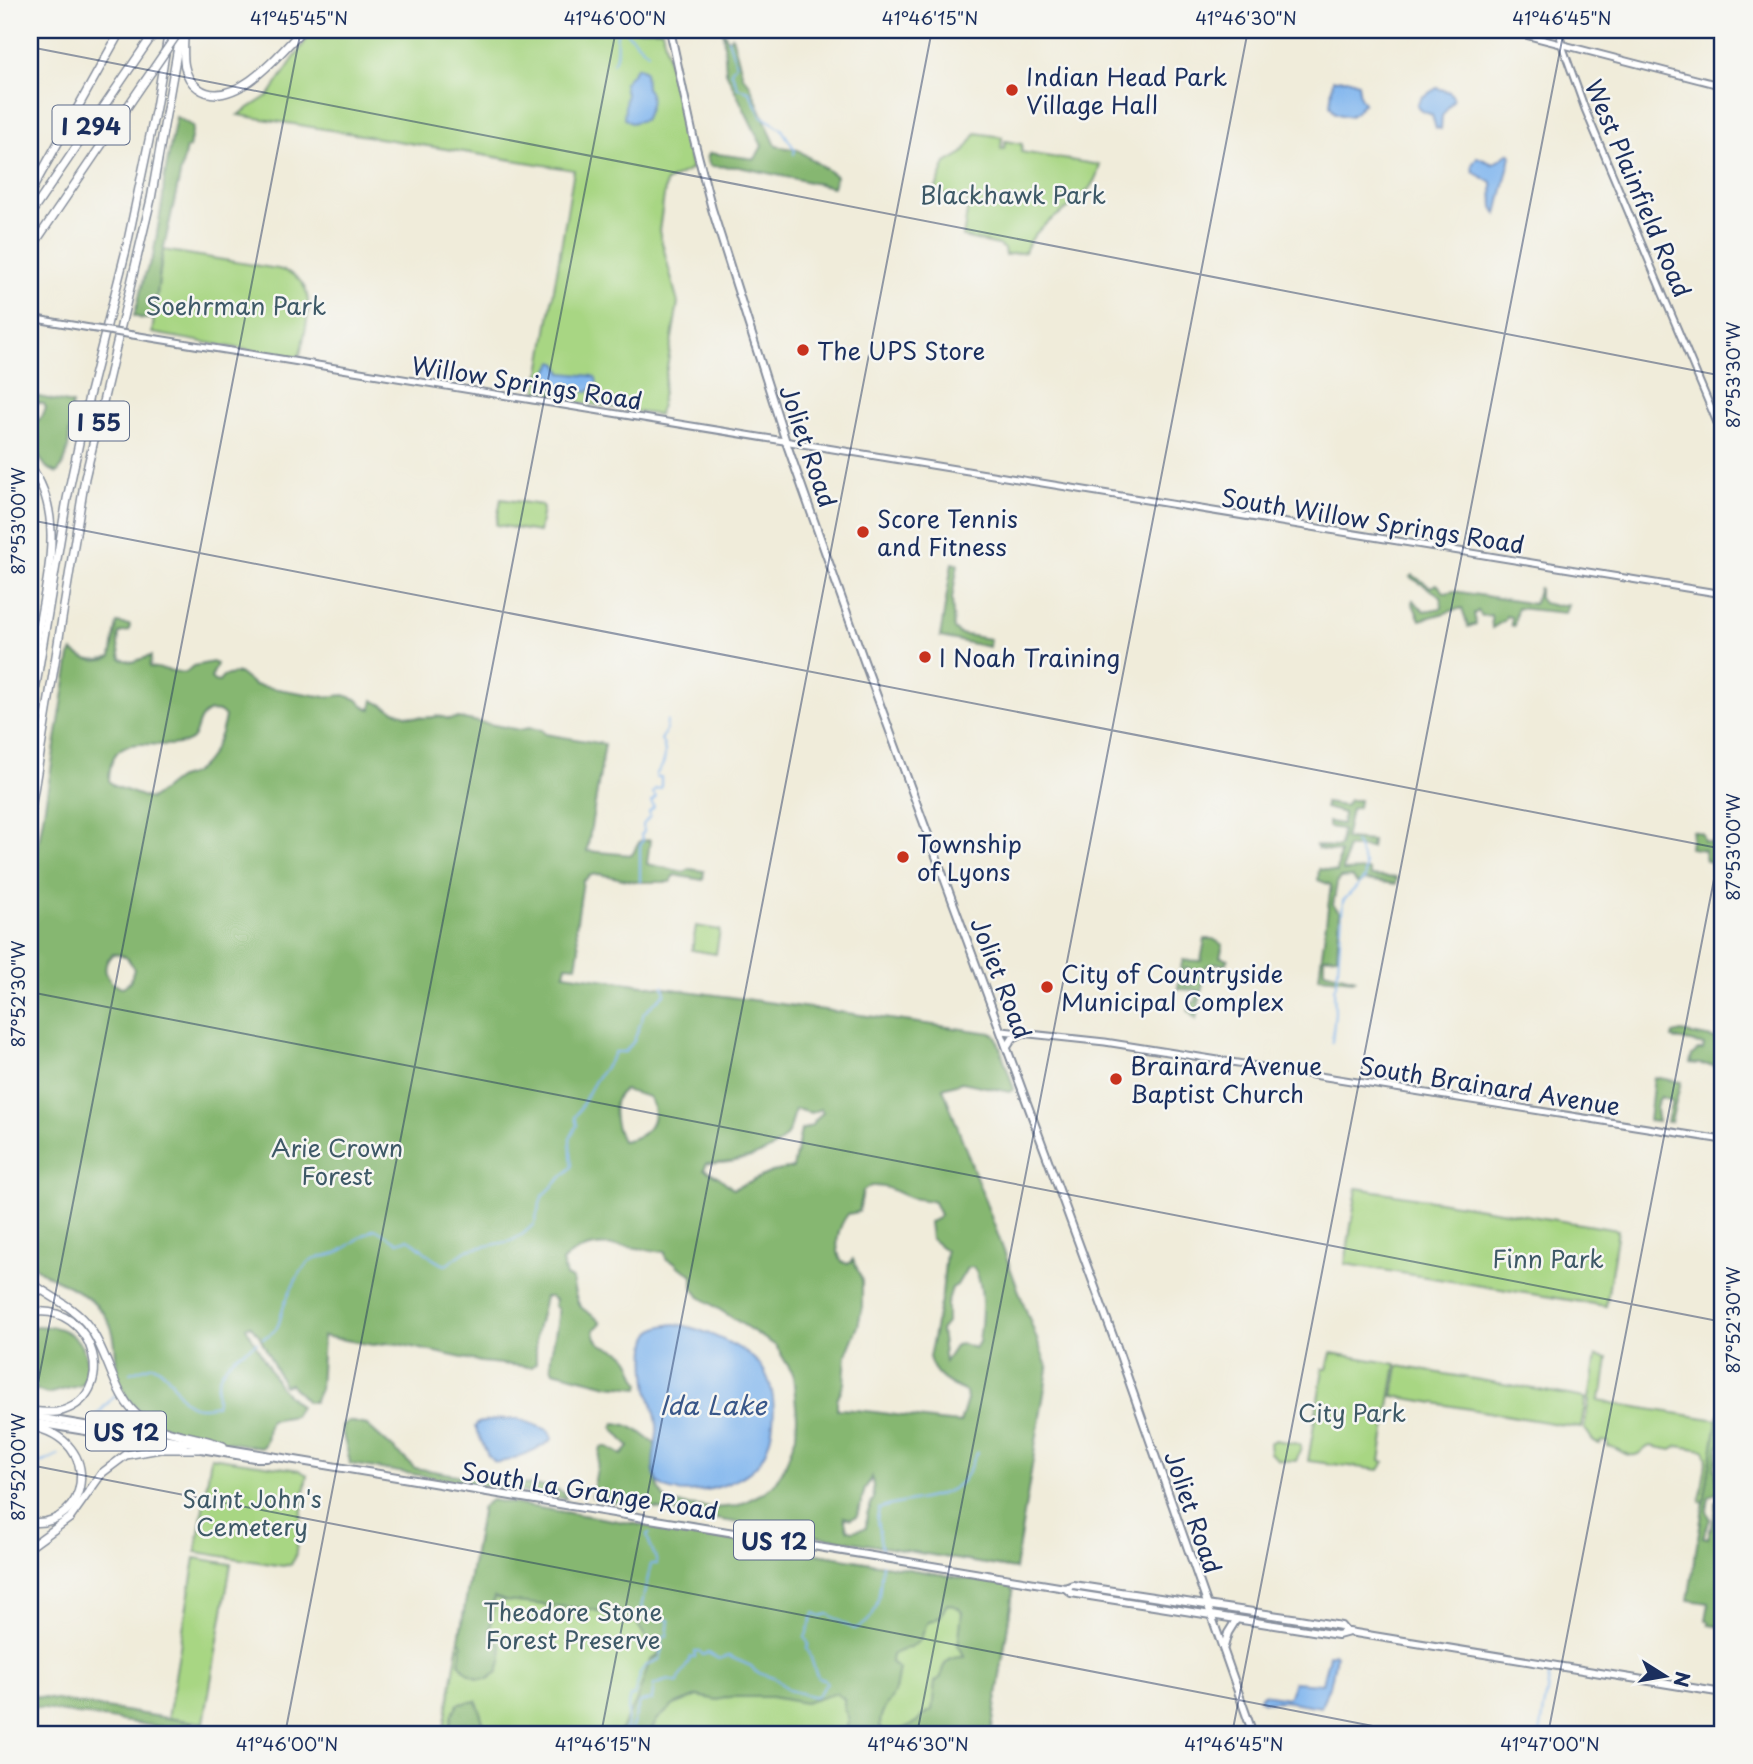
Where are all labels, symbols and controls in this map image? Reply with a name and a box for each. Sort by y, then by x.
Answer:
text: 41°45'45"N [250,4,348,31]
text: 41°46'00"N [564,4,666,31]
text: 41°46'15"N [882,4,978,31]
text: 41°46'30"N [1195,4,1297,31]
text: 41°46'45"N [1512,4,1612,31]
place label: Indian Head Park Village Hall [1026,58,1227,122]
street label: West Plainfield Road [1577,73,1701,303]
marker: Indian Head Park Village Hall [1004,82,1020,98]
road number: I 294 [52,106,130,144]
park label: Blackhawk Park [920,176,1106,212]
park label: Soehrman Park [146,287,326,323]
text: 87°53'30"W [1719,321,1746,428]
place label: The UPS Store [817,332,985,368]
marker: The UPS Store [795,342,811,358]
street label: Willow Springs Road [409,346,645,418]
street label: Joliet Road [771,380,847,512]
road number: I 55 [69,402,129,440]
text: 87°53'00"W [4,467,31,575]
street label: South Willow Springs Road [1219,478,1527,562]
place label: Score Tennis and Fitness [877,500,1018,564]
marker: Score Tennis and Fitness [855,524,871,540]
place label: I Noah Training [939,639,1120,675]
marker: I Noah Training [917,649,933,665]
text: 87°53'00"W [1719,793,1746,901]
place label: Township of Lyons [917,825,1022,889]
marker: Township of Lyons [895,849,911,865]
street label: Joliet Road [962,912,1042,1044]
text: 87°52'30"W [4,940,31,1048]
place label: City of Countryside Municipal Complex [1061,955,1284,1019]
marker: City of Countryside Municipal Complex [1039,979,1055,995]
place label: Brainard Avenue Baptist Church [1130,1047,1322,1111]
street label: South Brainard Avenue [1357,1047,1623,1123]
marker: Brainard Avenue Baptist Church [1108,1071,1124,1087]
park label: Arie Crown Forest [271,1129,403,1193]
park label: Finn Park [1492,1240,1604,1276]
text: 87°52'30"W [1719,1266,1746,1374]
water label: Ida Lake [660,1385,768,1424]
park label: City Park [1298,1394,1406,1430]
text: 87°52'00"W [4,1412,31,1521]
road number: US 12 [86,1412,166,1450]
street label: Joliet Road [1156,1446,1232,1578]
street label: South La Grange Road [459,1452,721,1528]
park label: Saint John's Cemetery [182,1480,322,1544]
road number: US 12 [734,1520,814,1560]
park label: Theodore Stone Forest Preserve [483,1593,663,1657]
north arrow [1630,1642,1700,1712]
text: N [1667,1669,1698,1689]
text: 41°46'00"N [236,1730,338,1757]
text: 41°46'15"N [555,1730,651,1757]
text: 41°46'30"N [867,1730,969,1757]
text: 41°46'45"N [1184,1730,1284,1757]
text: 41°47'00"N [1500,1730,1600,1757]

